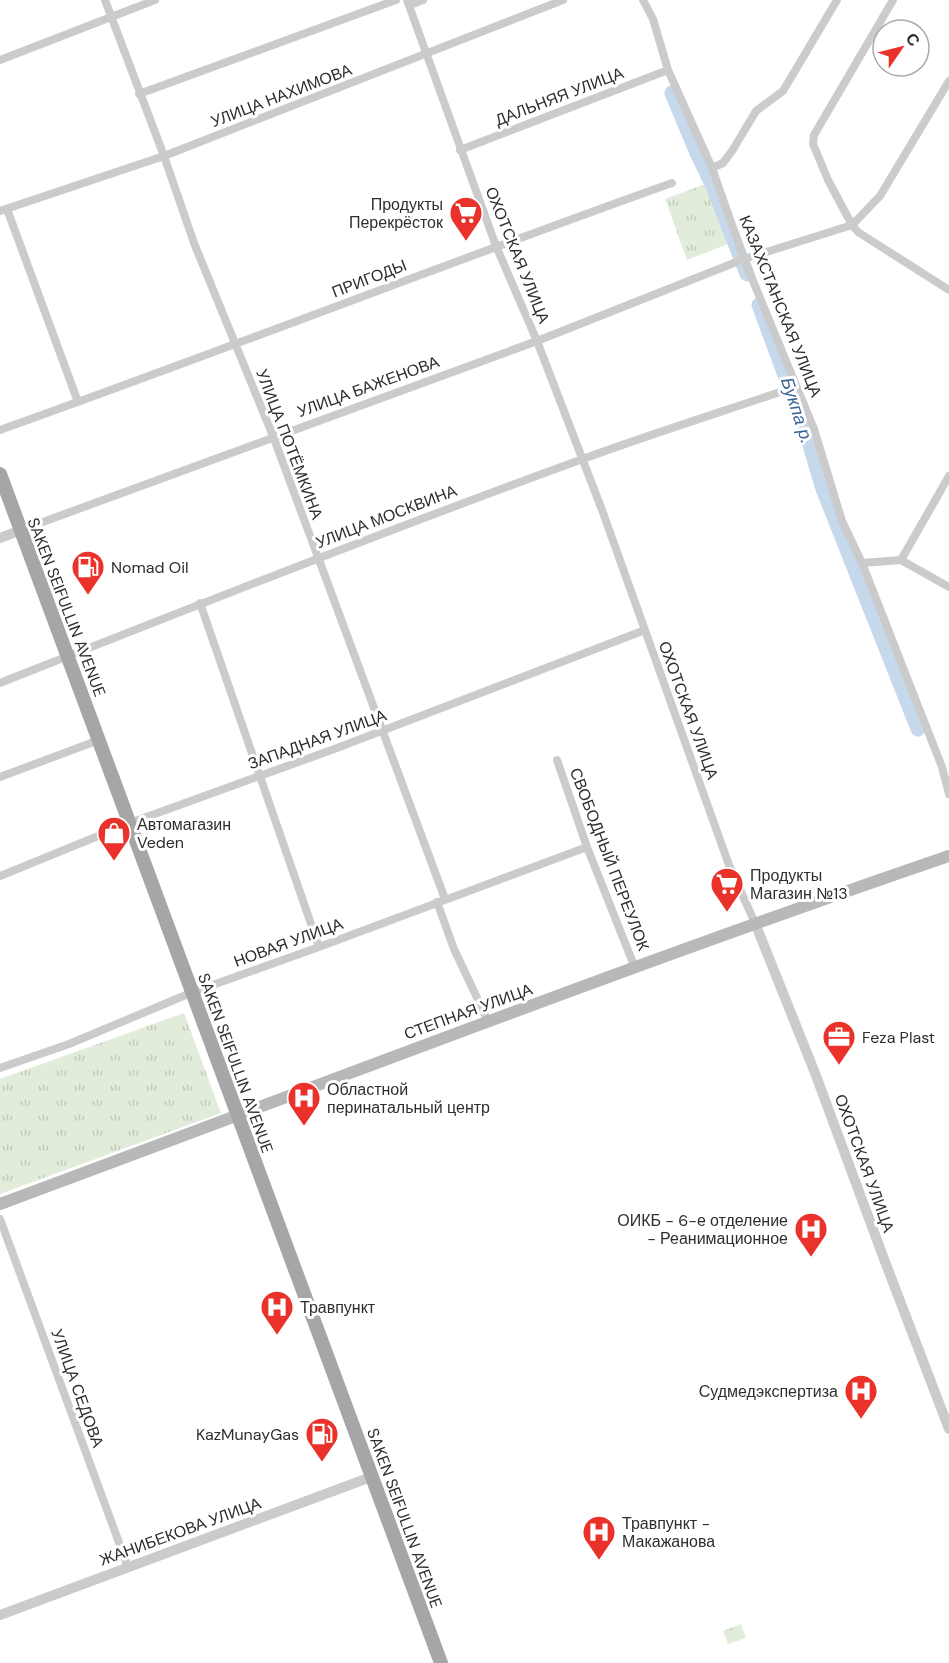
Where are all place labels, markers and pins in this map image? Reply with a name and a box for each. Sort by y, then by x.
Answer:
place label: Продукты Перекрёсток [349,194,444,233]
supermarket icon: Продукты Перекрёсток [448,195,484,242]
fuel station icon: Nomad Oil [70,549,106,596]
place label: Nomad Oil [111,557,189,578]
place label: Автомагазин Veden [137,814,231,853]
shop icon: Автомагазин Veden [96,815,132,862]
place label: Продукты Магазин №13 [750,865,848,904]
supermarket icon: Продукты Магазин №13 [709,866,745,913]
office icon: Feza Plast [821,1019,857,1066]
place label: Feza Plast [862,1027,935,1048]
place label: Областной перинатальный центр [327,1079,490,1118]
hospital icon: Областной перинатальный центр [286,1080,322,1127]
place label: ОИКБ - 6-е отделение - Реанимационное [617,1210,788,1249]
hospital icon: ОИКБ - 6-е отделение - Реанимационное [793,1211,829,1258]
hospital icon: Травпункт [259,1289,295,1336]
place label: Травпункт [300,1297,376,1318]
hospital icon: Судмедэкспертиза [843,1373,879,1420]
place label: Судмедэкспертиза [699,1381,838,1402]
fuel station icon: KazMunayGas [304,1416,340,1463]
place label: KazMunayGas [196,1424,299,1445]
place label: Травпункт - Макажанова [622,1513,715,1552]
hospital icon: Травпункт - Макажанова [581,1514,617,1561]

